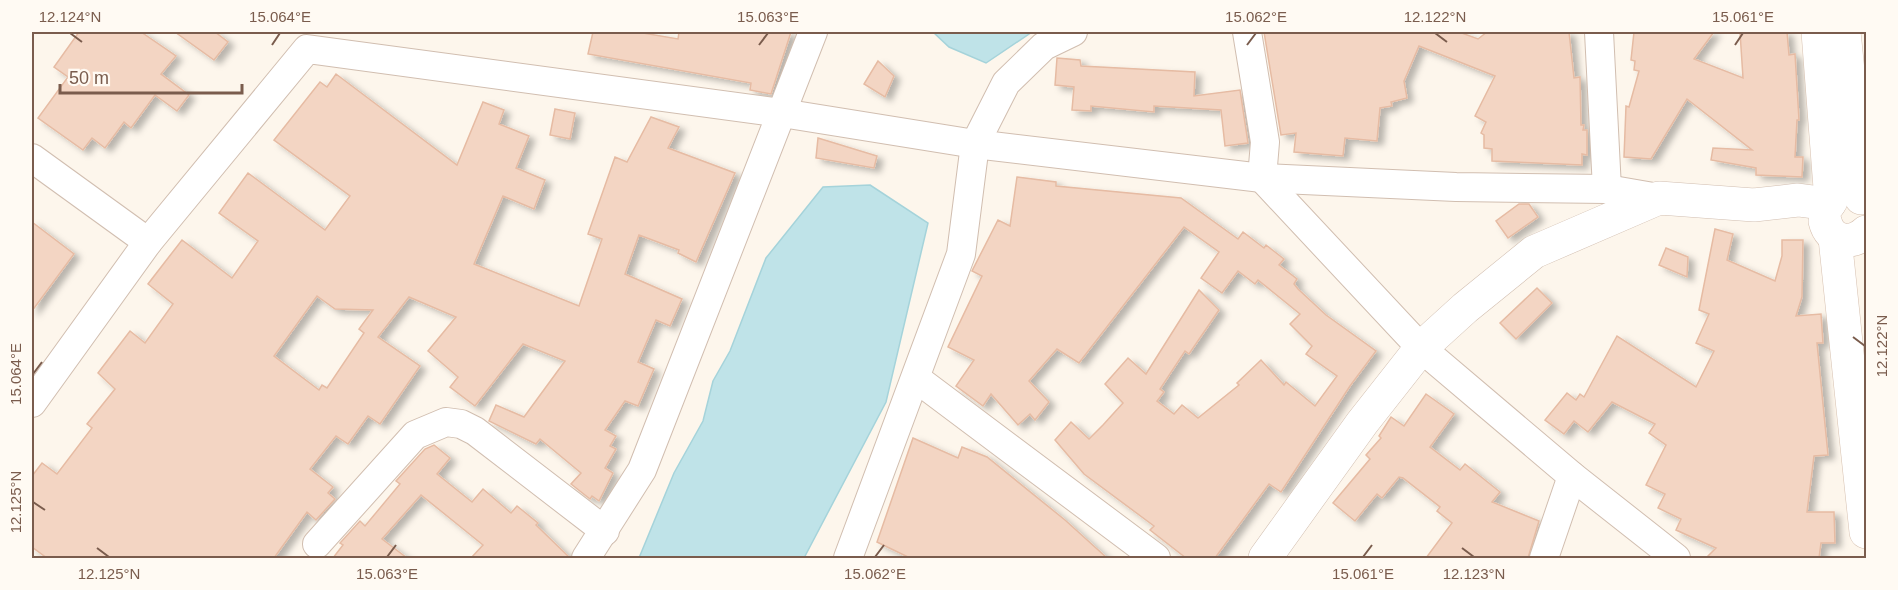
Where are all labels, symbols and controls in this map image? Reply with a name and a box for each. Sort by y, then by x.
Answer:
text: 12.124°N [39,8,101,25]
text: 15.064°E [249,8,311,25]
text: 15.063°E [737,8,799,25]
text: 15.062°E [1225,8,1287,25]
text: 12.122°N [1404,8,1466,25]
text: 15.061°E [1712,8,1774,25]
scale bar [60,57,242,95]
text: 50 m [69,68,109,88]
text: 12.122°N [1873,315,1890,377]
text: 15.064°E [7,343,24,405]
text: 12.125°N [7,471,24,533]
text: 12.125°N [78,565,140,582]
text: 15.063°E [356,565,418,582]
text: 15.062°E [844,565,906,582]
text: 15.061°E [1332,565,1394,582]
text: 12.123°N [1443,565,1505,582]

